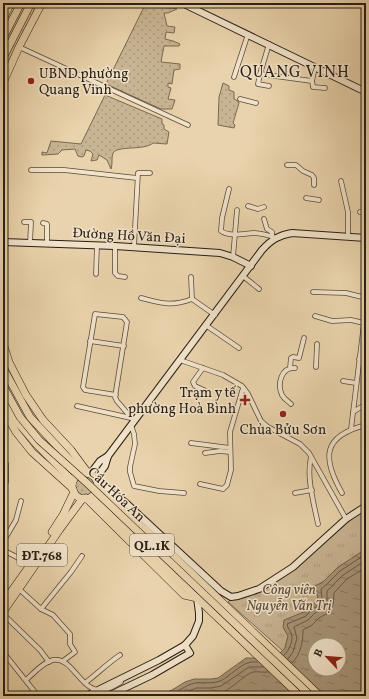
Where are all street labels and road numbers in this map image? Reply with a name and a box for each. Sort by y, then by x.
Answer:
street label: Đường Hồ Văn Đại [72,224,186,249]
street label: Cầu Hóa An [83,463,149,527]
road number: QL.1K [130,534,174,556]
road number: ĐT.768 [17,544,67,566]

